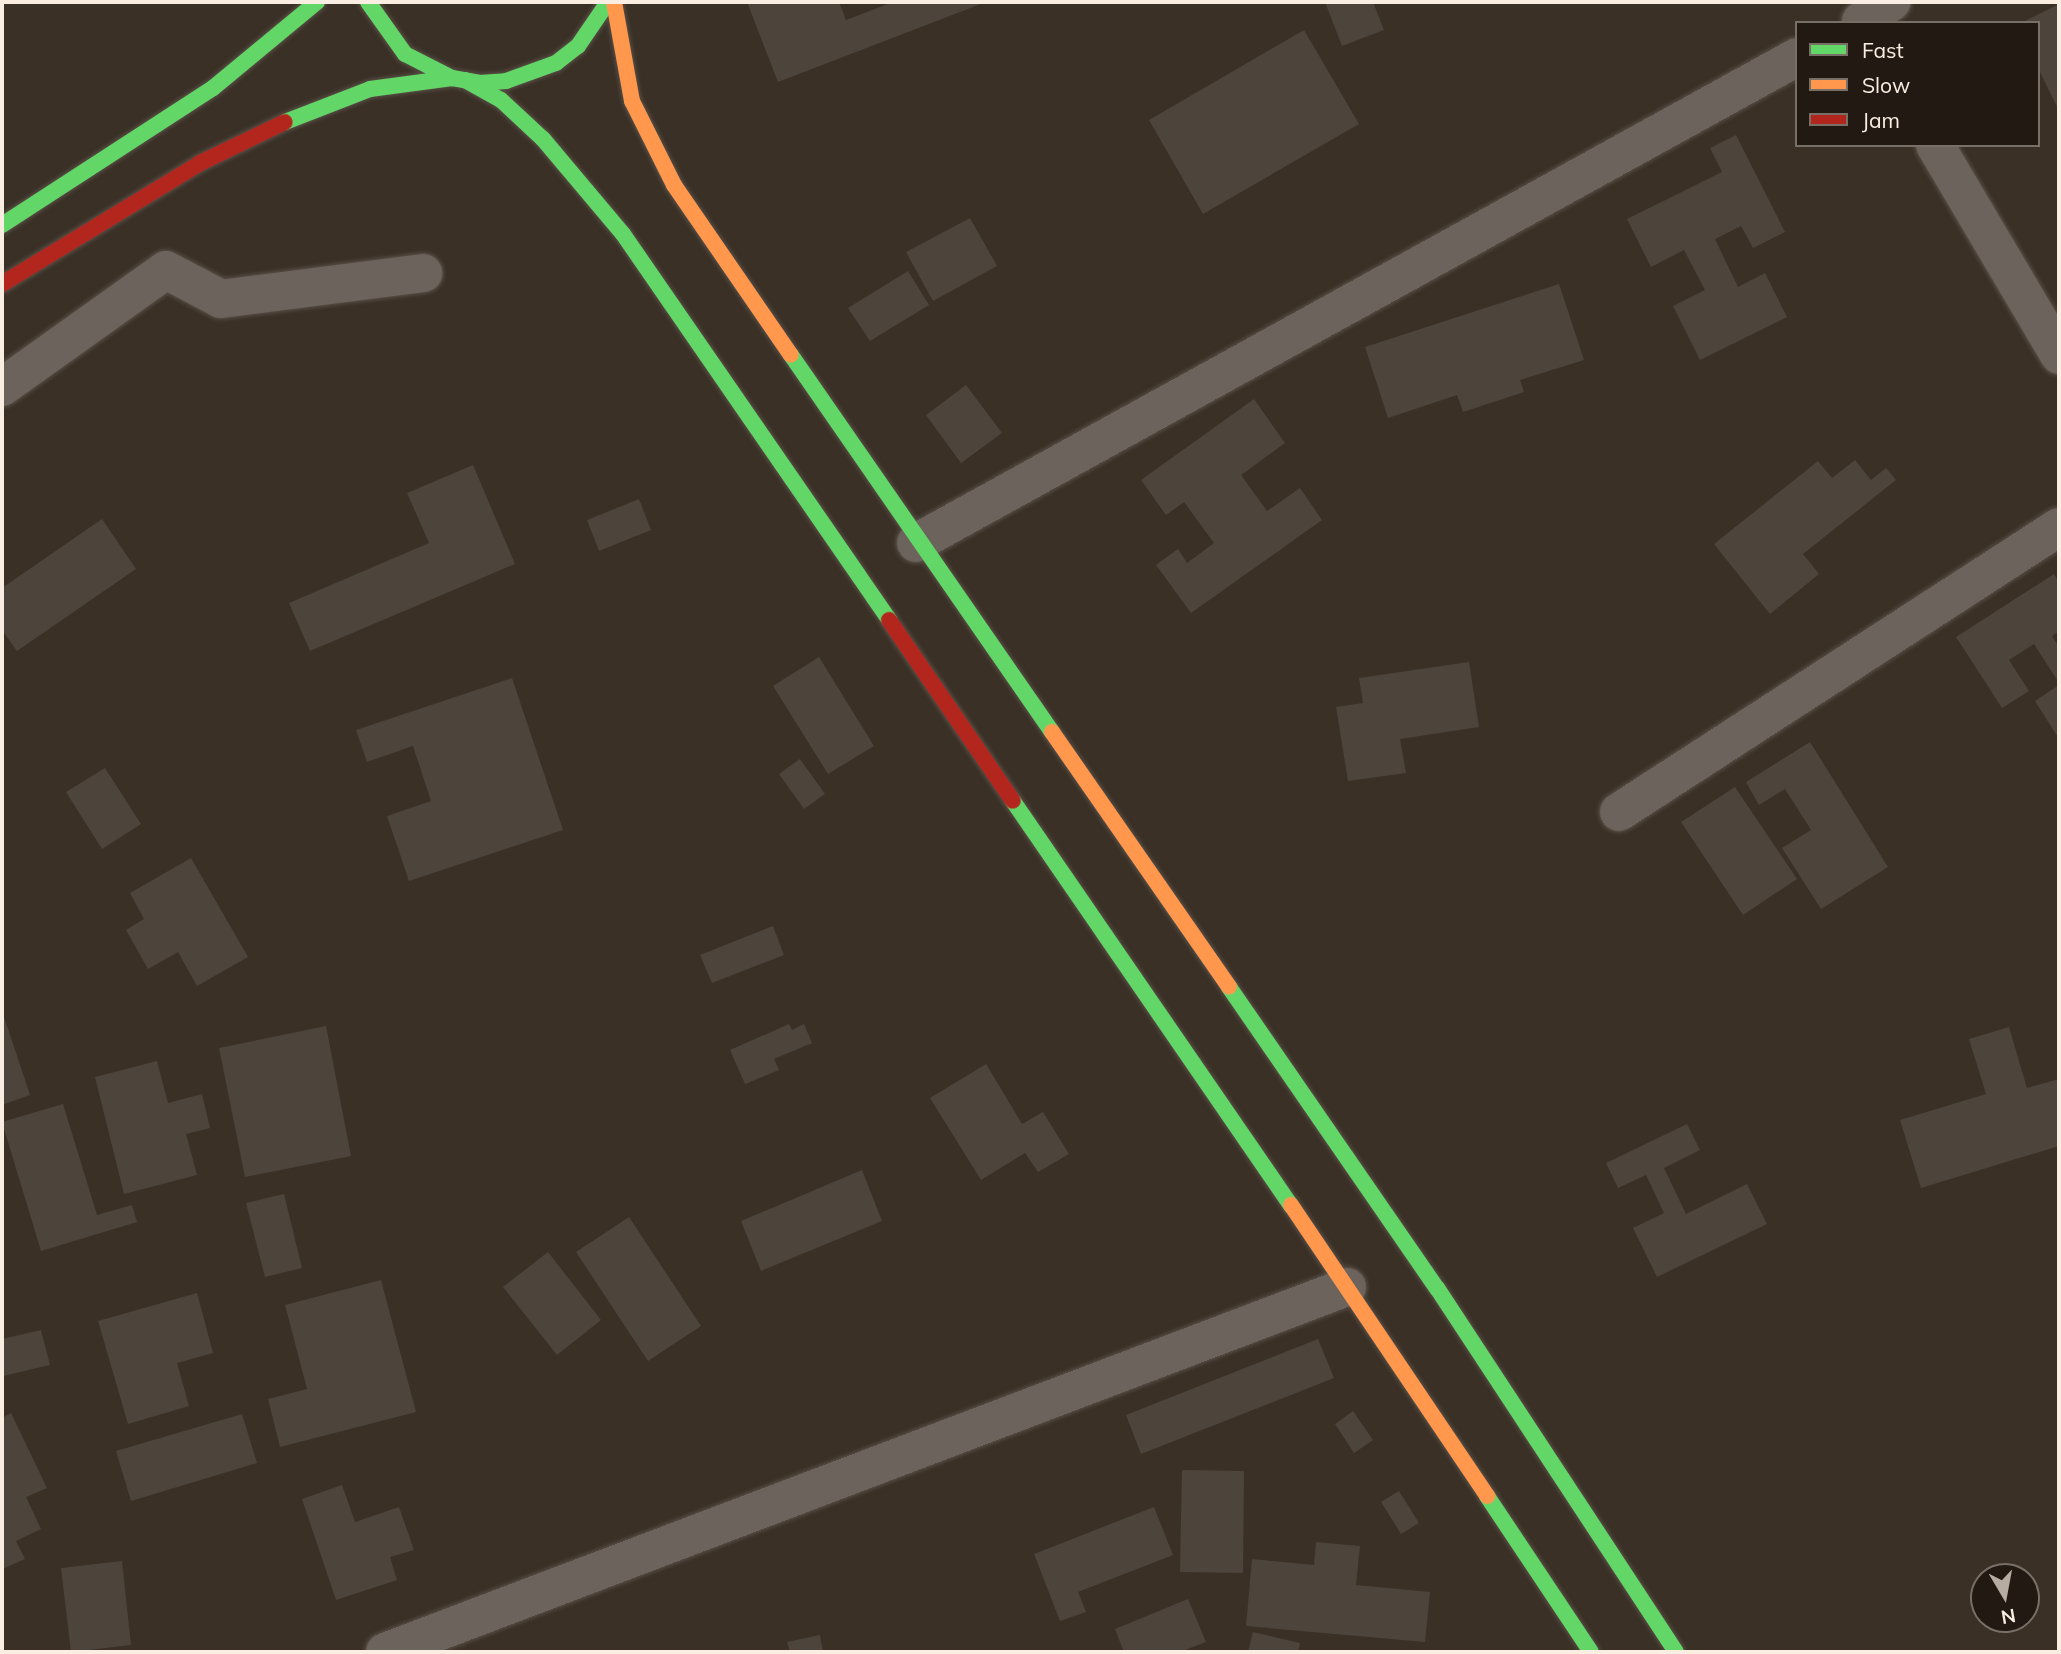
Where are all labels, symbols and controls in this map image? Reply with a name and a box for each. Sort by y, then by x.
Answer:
legend [1795,21,2040,147]
text: Fast [1862,37,1904,63]
text: Slow [1862,72,1910,98]
text: Jam [1862,107,1900,133]
north arrow [1970,1563,2040,1633]
text: N [1999,1604,2017,1630]

